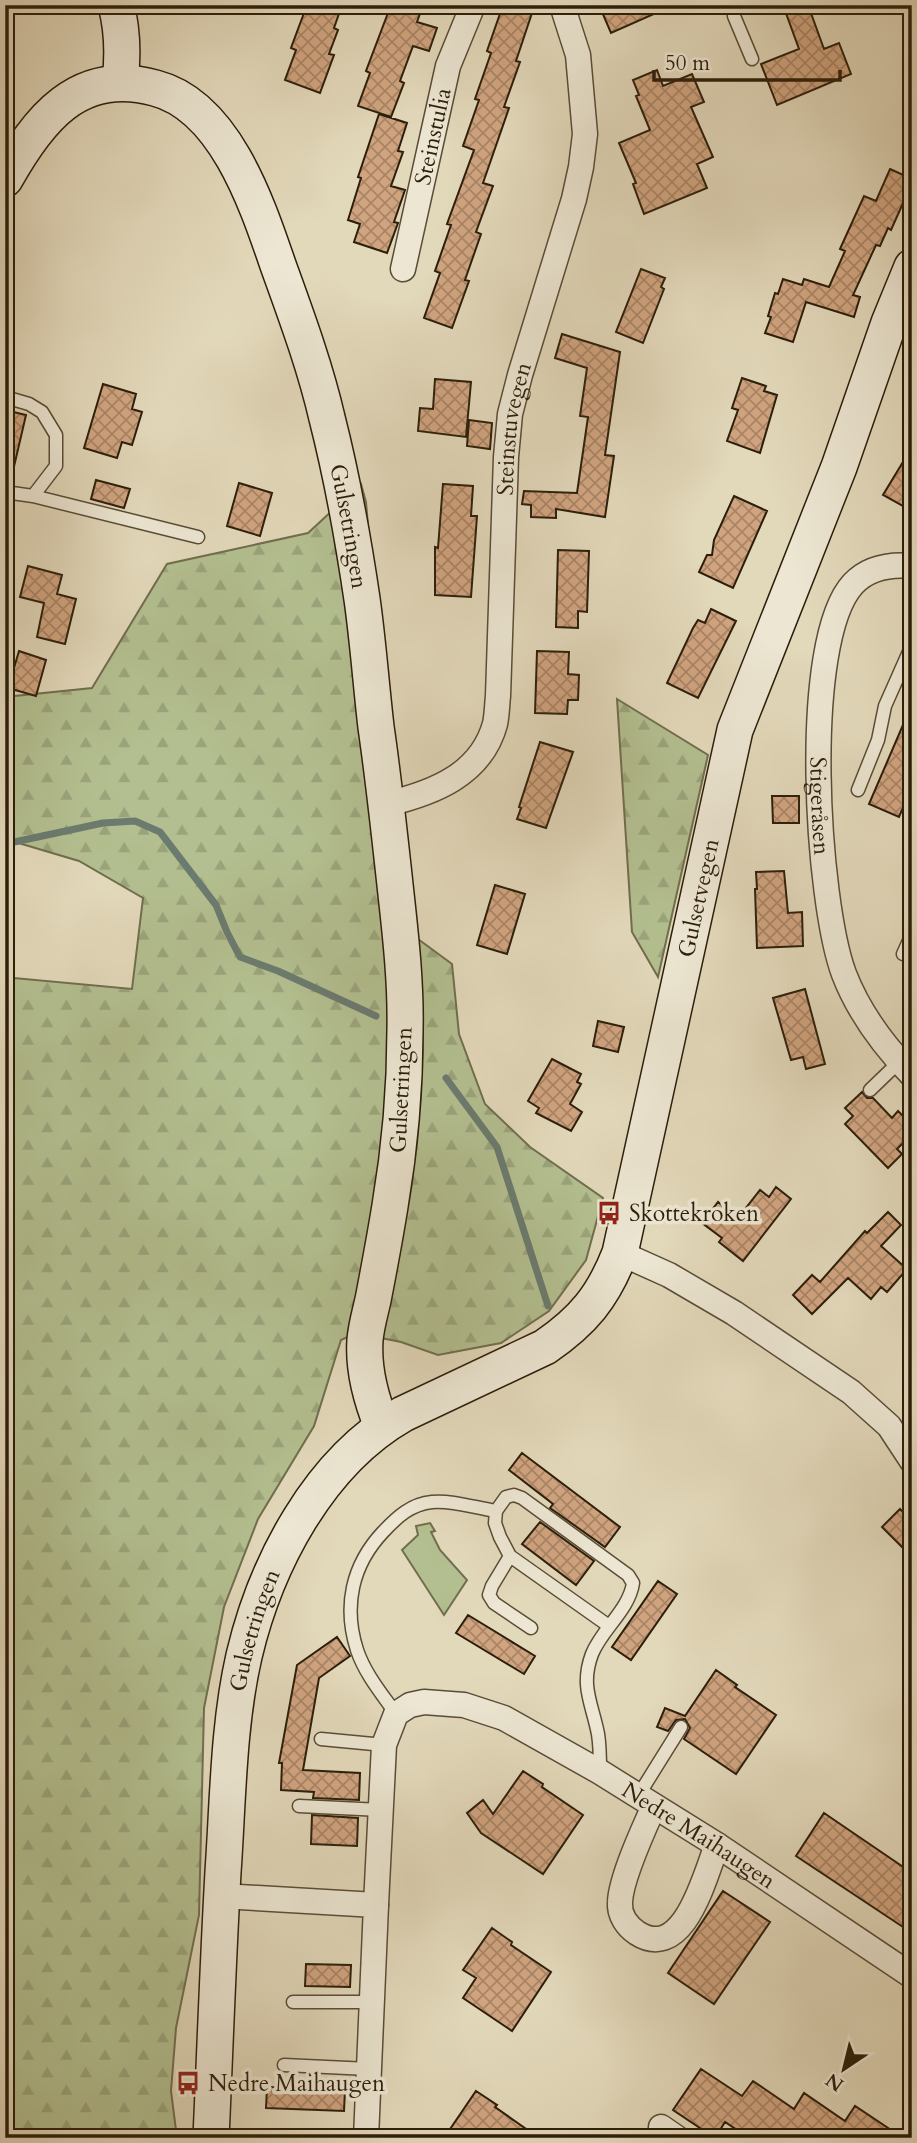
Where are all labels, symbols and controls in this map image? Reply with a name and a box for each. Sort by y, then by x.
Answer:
scale bar [654,38,840,82]
text: 50 m [665,49,710,78]
street label: Steinstulia [407,85,458,188]
street label: Steinstuvegen [489,358,539,496]
street label: Gulsetringen [323,461,376,591]
street label: Stigeråsen [803,757,838,856]
street label: Gulsetvegen [670,836,726,960]
street label: Gulsetringen [382,1026,420,1154]
place label: Skottekroken [629,1198,759,1229]
bus stop icon: Skottekroken [595,1199,623,1227]
street label: Gulsetringen [222,1564,287,1694]
street label: Nedre Maihaugen [616,1774,782,1896]
north arrow [808,2035,878,2104]
text: N [820,2066,849,2097]
place label: Nedre Maihaugen [208,2068,385,2099]
bus stop icon: Nedre Maihaugen [174,2069,202,2097]

